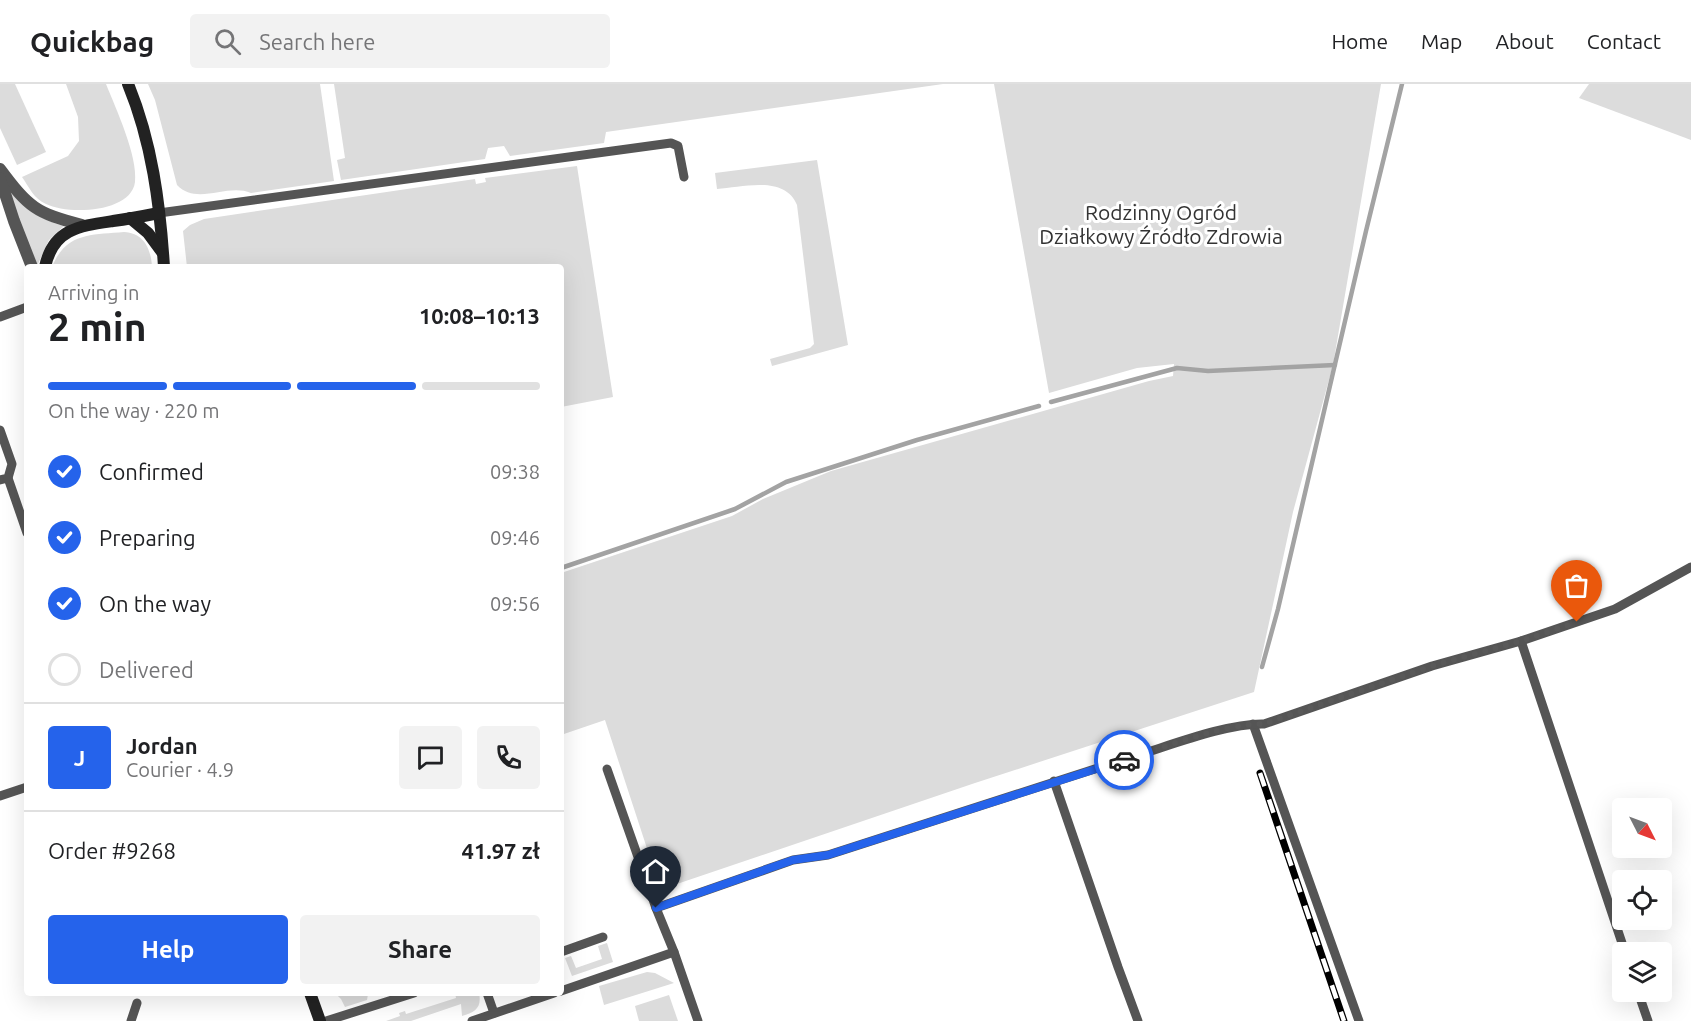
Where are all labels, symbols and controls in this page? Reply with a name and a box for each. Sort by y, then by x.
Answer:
search box [190,14,610,68]
icon: search [211,25,244,58]
text: Quickbag [30,26,154,57]
text: Search here [259,29,375,54]
text: Home [1331,29,1388,53]
text: Map [1421,29,1462,53]
text: About [1495,29,1554,53]
text: Contact [1587,29,1661,53]
park label: Rodzinny Ogród Działkowy Źródło Zdrowia [1039,200,1283,248]
text: Arriving in [48,281,139,304]
text: 10:08–10:13 [419,303,540,328]
text: 2 min [48,305,147,348]
text: On the way · 220 m [48,399,220,422]
icon: check [48,455,81,488]
text: Confirmed [99,459,204,484]
text: 09:38 [490,460,540,483]
icon: check [48,521,81,554]
text: Preparing [99,525,196,550]
text: 09:46 [490,526,540,549]
pin [1551,560,1602,622]
icon: bag [1560,569,1593,602]
icon: check [48,587,81,620]
text: On the way [99,591,211,616]
text: 09:56 [490,592,540,615]
text: Delivered [99,657,194,682]
button: chat [399,726,462,789]
button: phone [477,726,540,789]
courier [1094,730,1154,790]
text: Jordan [126,733,198,758]
icon: car [1108,744,1141,777]
text: J [74,745,85,770]
text: Courier · 4.9 [126,758,234,781]
north arrow [1612,798,1672,858]
map controls [1612,798,1672,1002]
text: Order #9268 [48,838,176,863]
text: 41.97 zł [461,838,540,863]
pin [630,846,681,908]
icon: home [639,855,672,888]
button: locate [1612,870,1672,930]
button: Help [48,915,288,984]
button: Share [300,915,540,984]
button: layers [1612,942,1672,1002]

